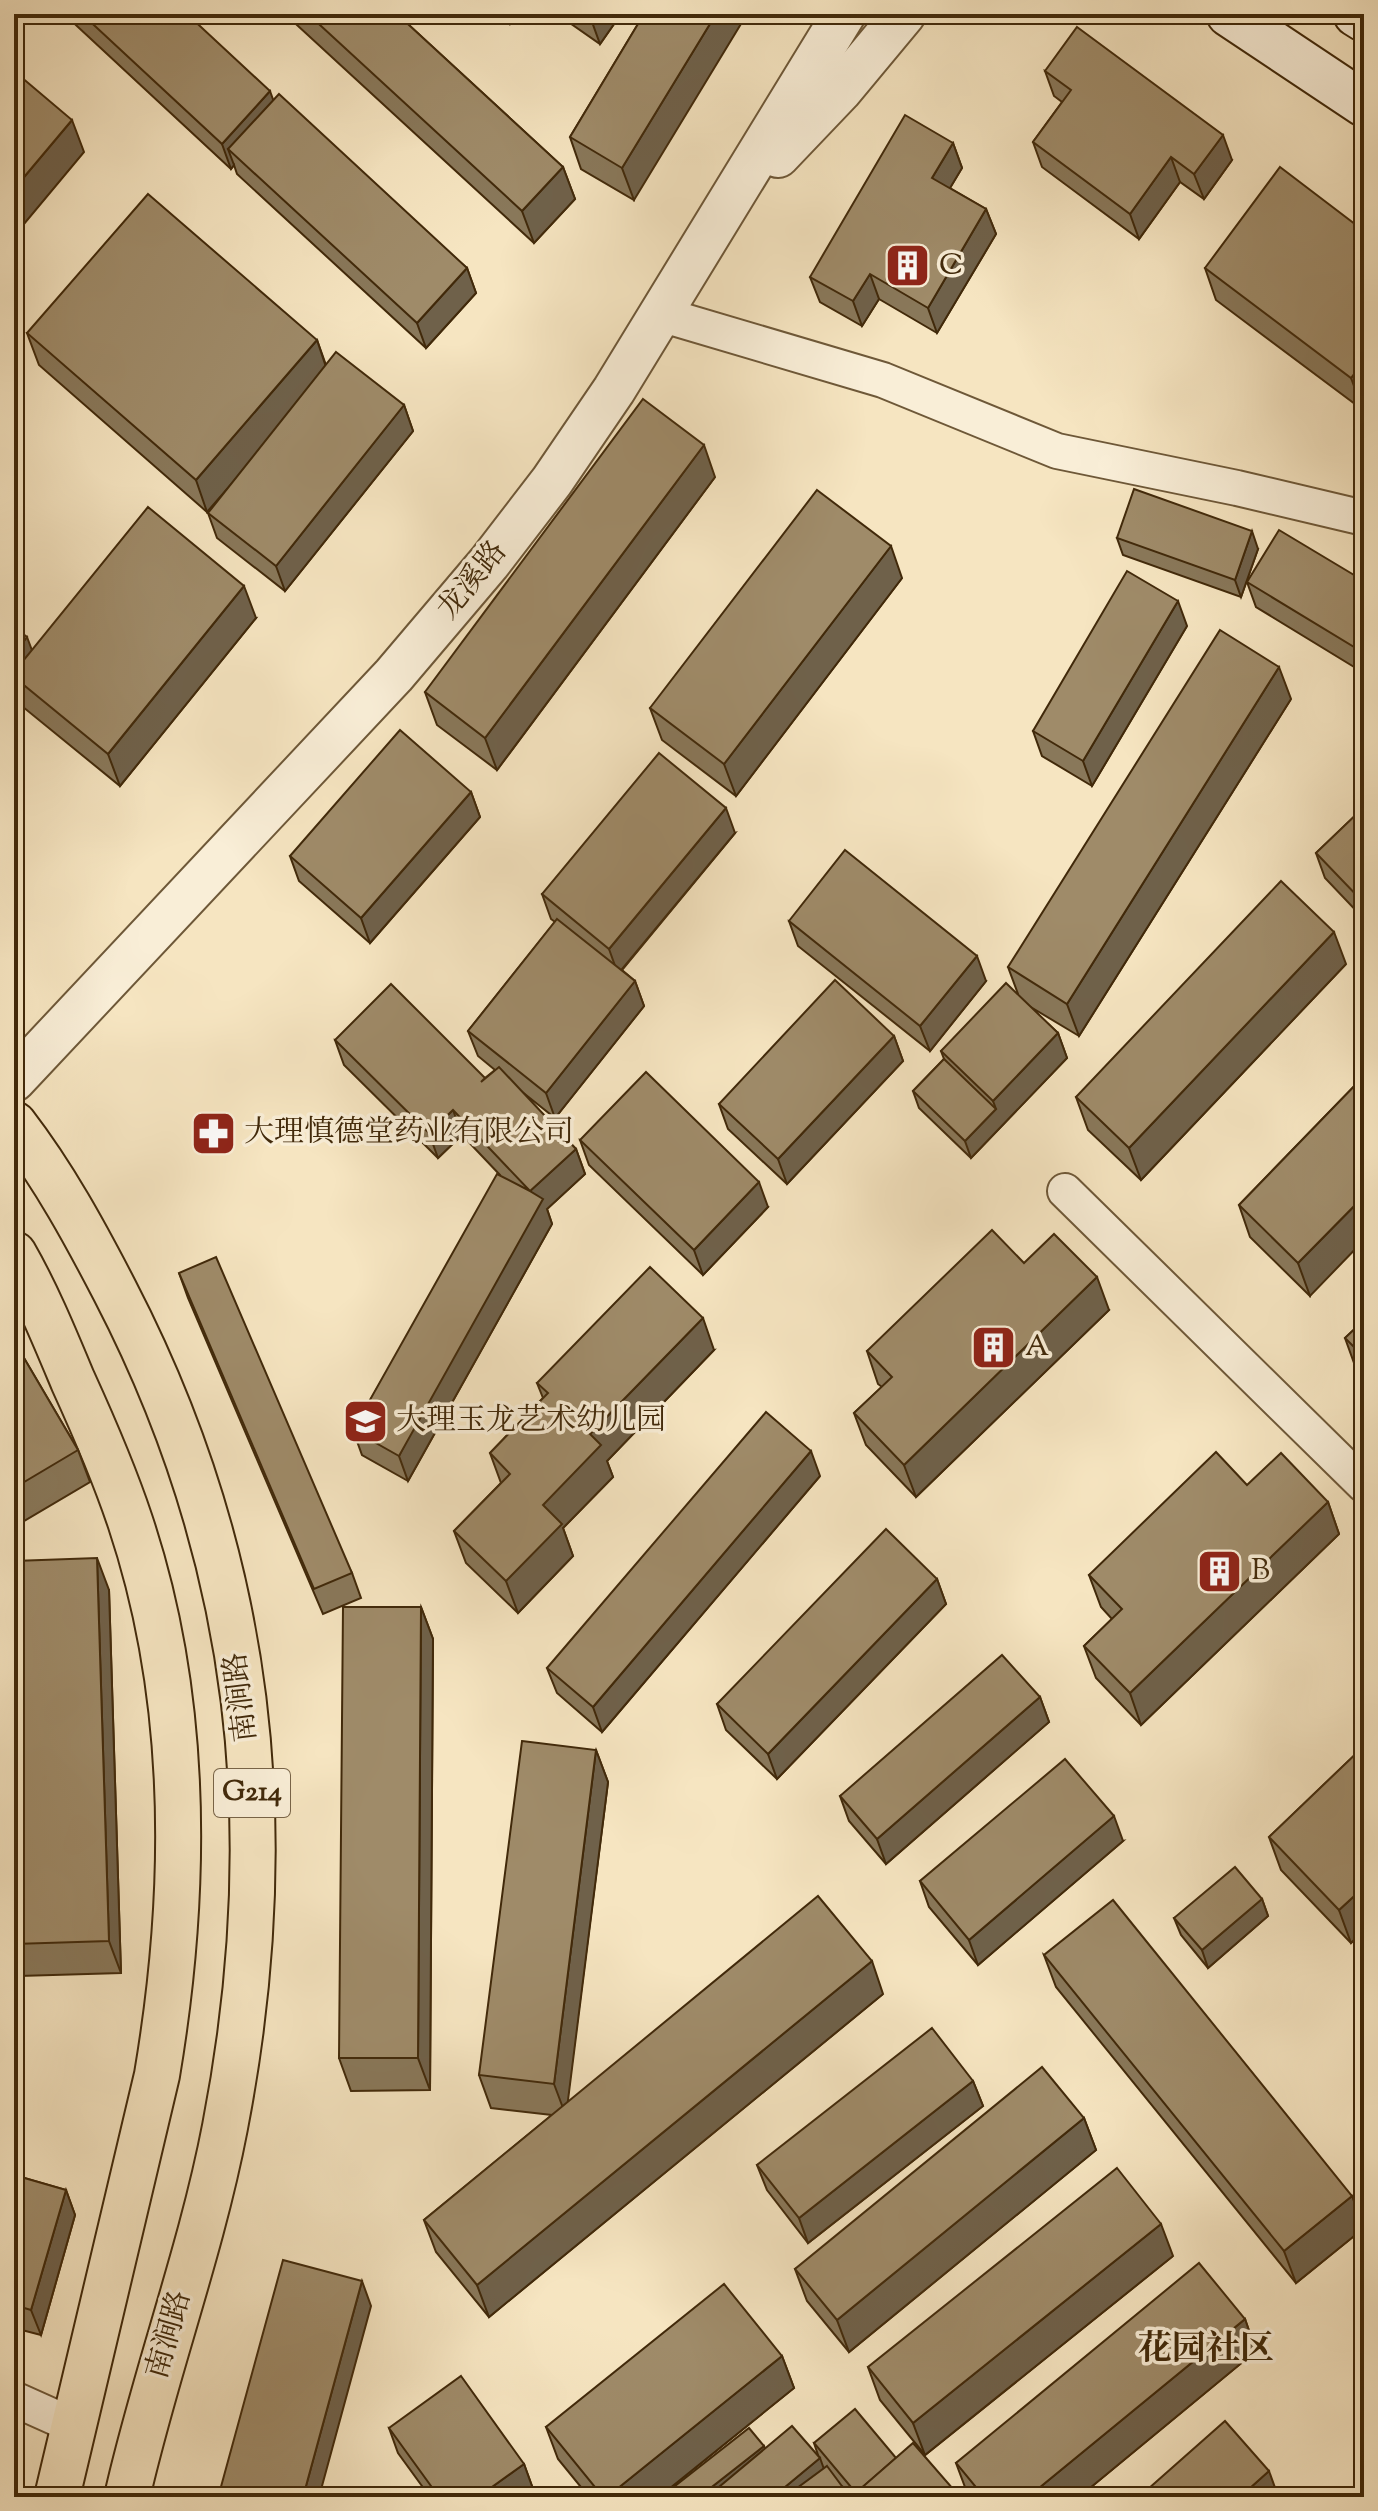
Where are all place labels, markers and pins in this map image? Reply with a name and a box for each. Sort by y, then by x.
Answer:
building icon: C [884,242,932,290]
place label: C [939,245,963,288]
pharmacy icon: 大理慎德堂药业有限公司 [189,1109,237,1157]
place label: 大理慎德堂药业有限公司 [244,1112,574,1155]
building icon: A [970,1323,1018,1371]
place label: A [1025,1326,1049,1369]
school or university icon: 大理玉龙艺术幼儿园 [341,1397,389,1445]
place label: 大理玉龙艺术幼儿园 [396,1400,666,1443]
building icon: B [1196,1547,1244,1595]
place label: B [1251,1550,1270,1593]

